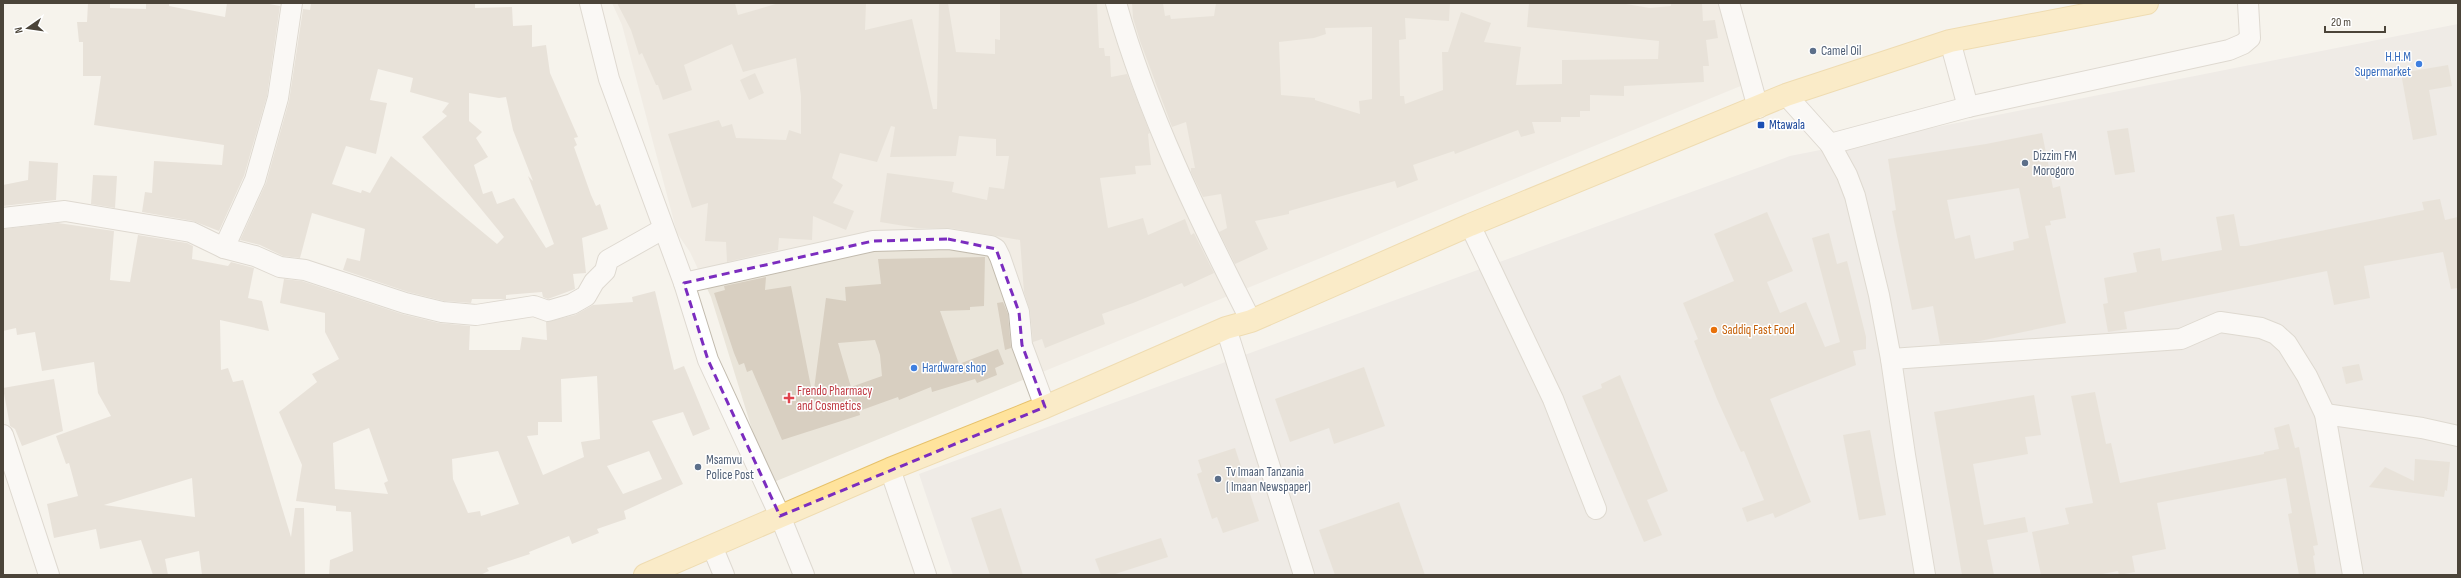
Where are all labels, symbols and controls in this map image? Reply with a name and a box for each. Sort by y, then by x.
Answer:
north arrow [8,8,48,48]
scale bar [2325,8,2385,34]
text: 20 m [2331,15,2351,30]
text: N [12,26,26,34]
place label: Camel Oil [1821,43,1861,59]
marker: Camel Oil [1808,46,1818,56]
place label: H.H.M Supermarket [2355,49,2411,80]
marker: H.H.M Supermarket [2414,59,2424,69]
place label: Mtawala [1769,117,1805,133]
marker: Mtawala [1756,120,1766,130]
place label: Dizzim FM Morogoro [2033,148,2077,179]
marker: Dizzim FM Morogoro [2020,158,2030,168]
place label: Saddiq Fast Food [1722,322,1795,338]
marker: Saddiq Fast Food [1709,325,1719,335]
place label: Hardware shop [922,360,987,376]
marker: Hardware shop [909,363,919,373]
place label: Frendo Pharmacy and Cosmetics [797,383,872,414]
marker: Frendo Pharmacy and Cosmetics [784,393,794,403]
place label: Msamvu Police Post [706,452,754,483]
marker: Msamvu Police Post [693,462,703,472]
place label: Tv Imaan Tanzania ( Imaan Newspaper) [1226,464,1311,495]
marker: Tv Imaan Tanzania ( Imaan Newspaper) [1213,474,1223,484]

